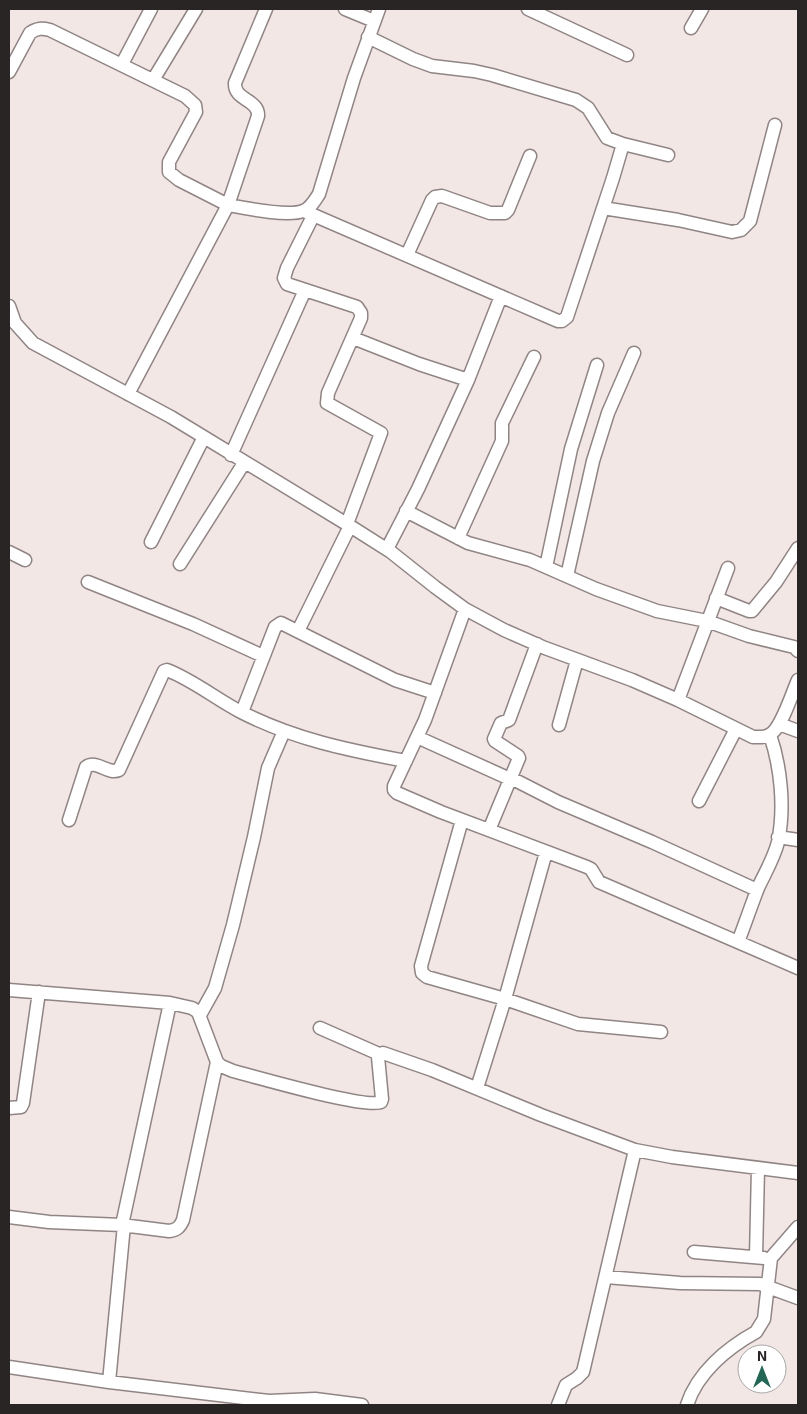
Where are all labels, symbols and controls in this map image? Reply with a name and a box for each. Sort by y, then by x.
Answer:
north arrow [737,1344,787,1394]
text: N [757,1347,767,1364]

